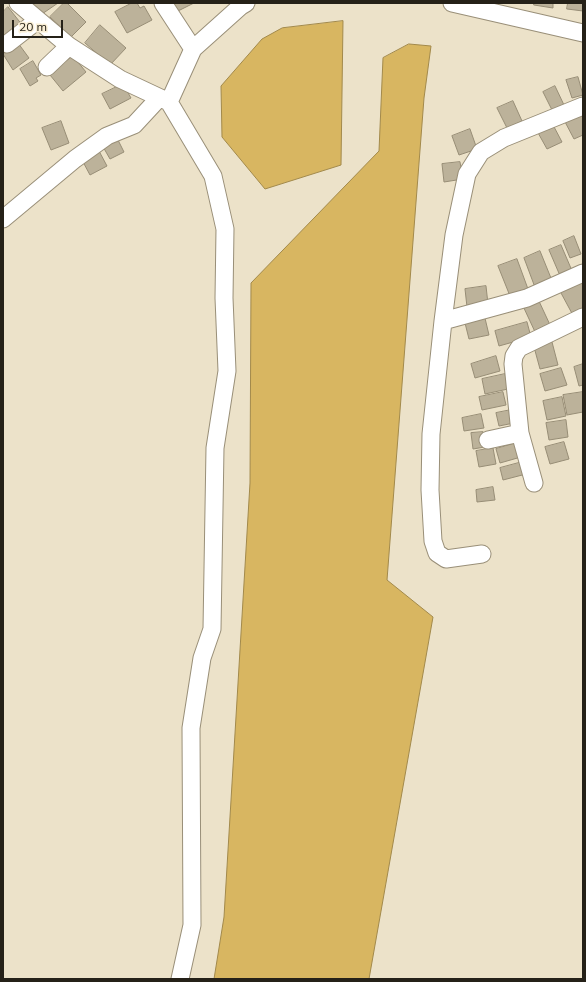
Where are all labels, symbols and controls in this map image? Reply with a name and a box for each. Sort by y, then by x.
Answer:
scale bar [14,12,65,38]
text: 20 m [19,19,47,34]

